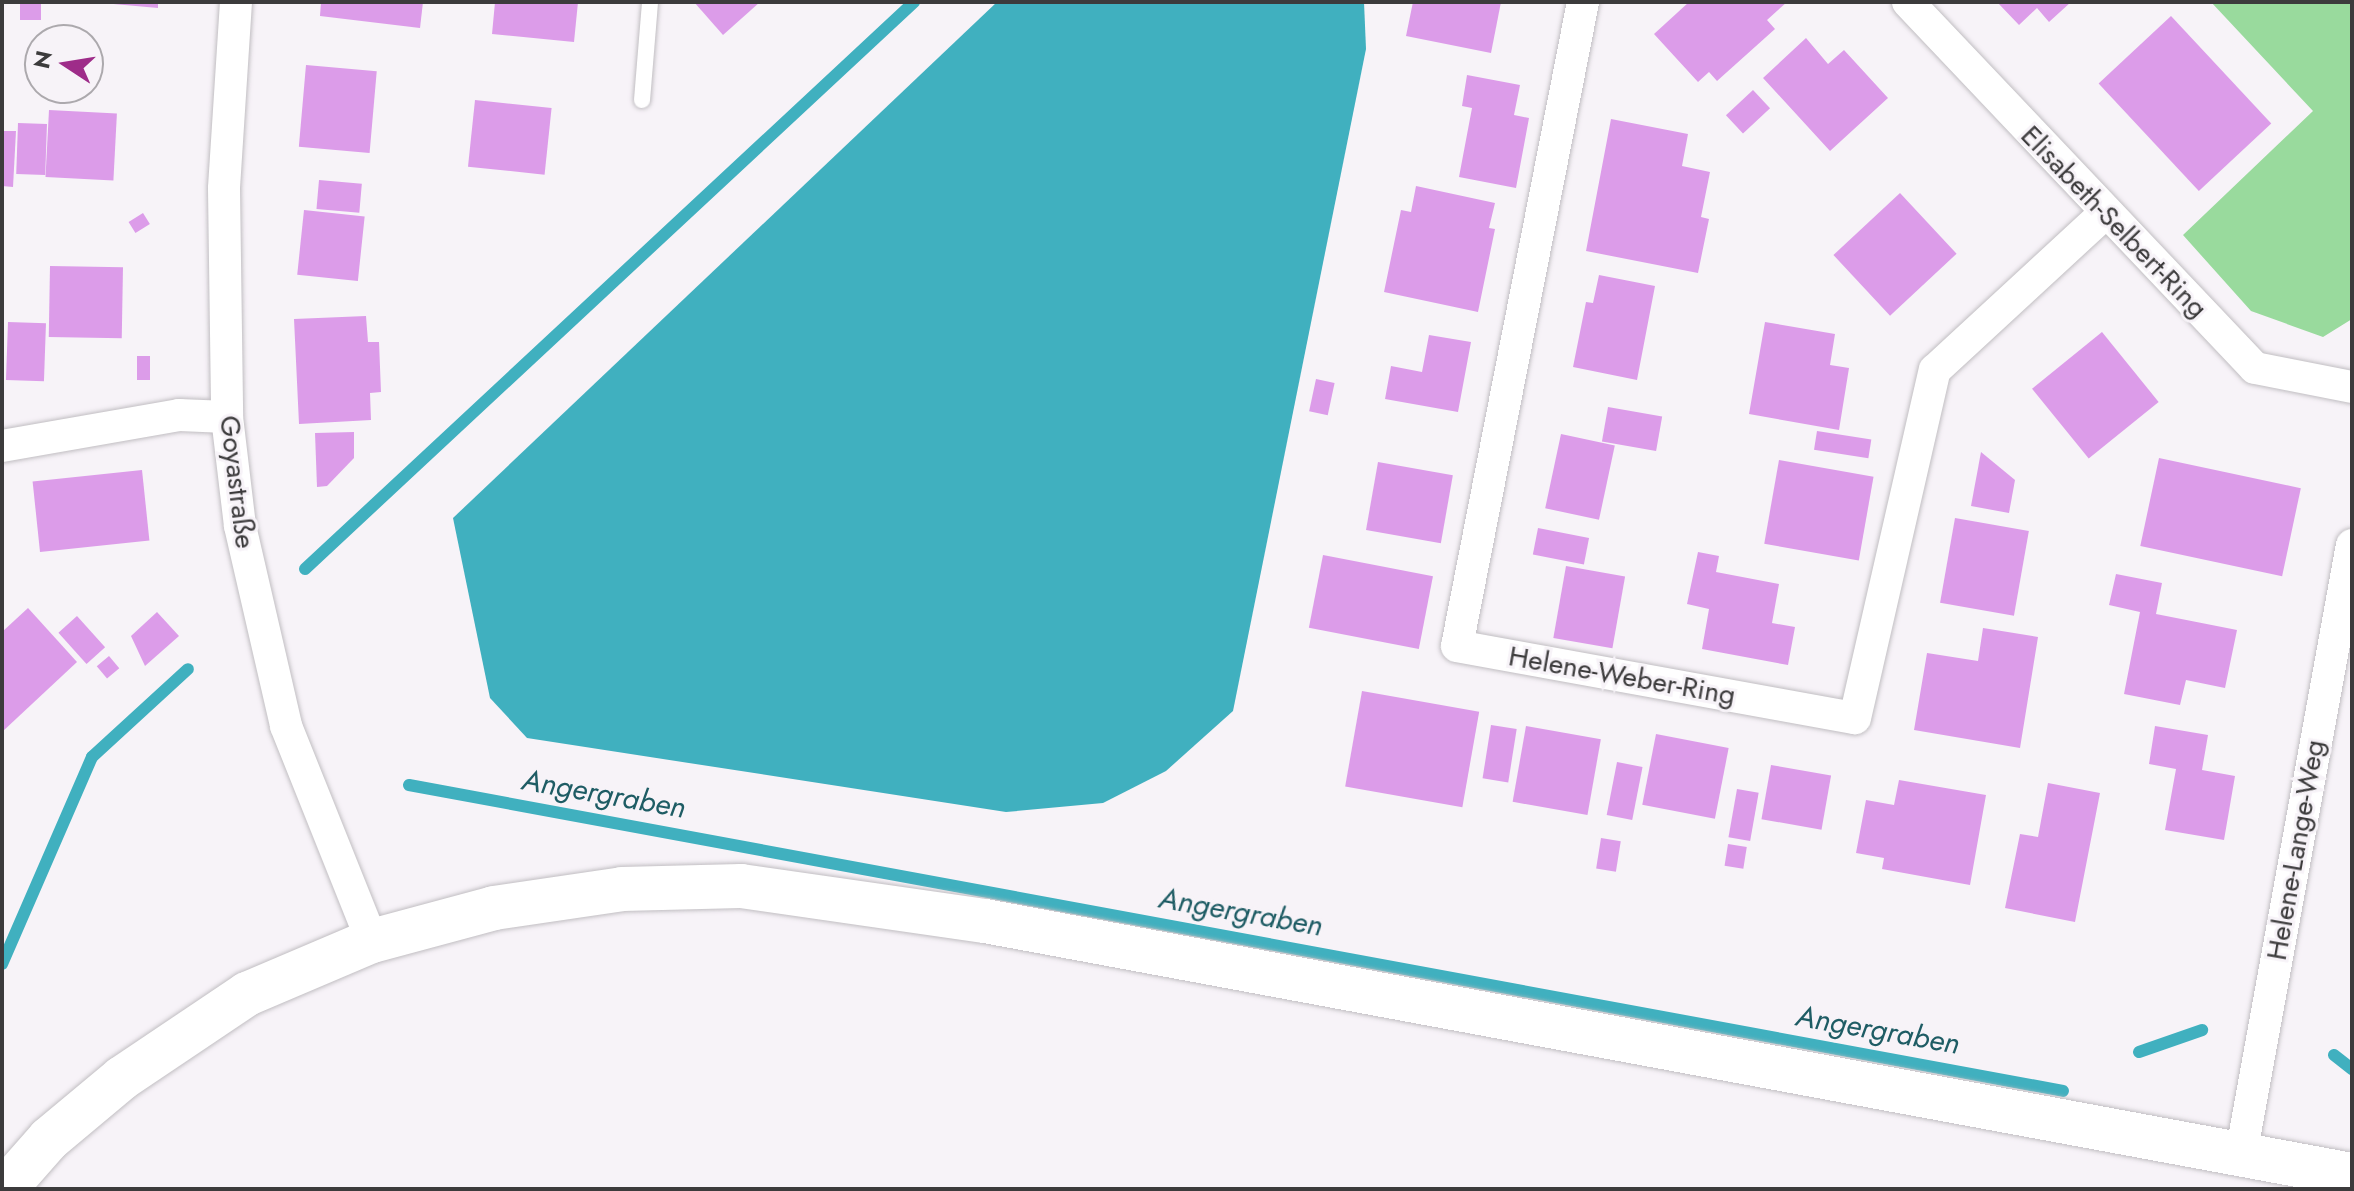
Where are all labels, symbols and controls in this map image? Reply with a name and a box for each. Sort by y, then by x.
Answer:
north arrow [24,24,104,104]
text: N [25,48,60,71]
street label: Elisabeth-Selbert-Ring [2014,119,2214,325]
street label: Goyastraße [212,414,262,550]
street label: Helene-Weber-Ring [1506,640,1738,712]
street label: Helene-Lange-Weg [2260,737,2332,963]
water label: Angergraben [519,762,689,826]
water label: Angergraben [1156,880,1326,944]
water label: Angergraben [1793,998,1963,1062]

